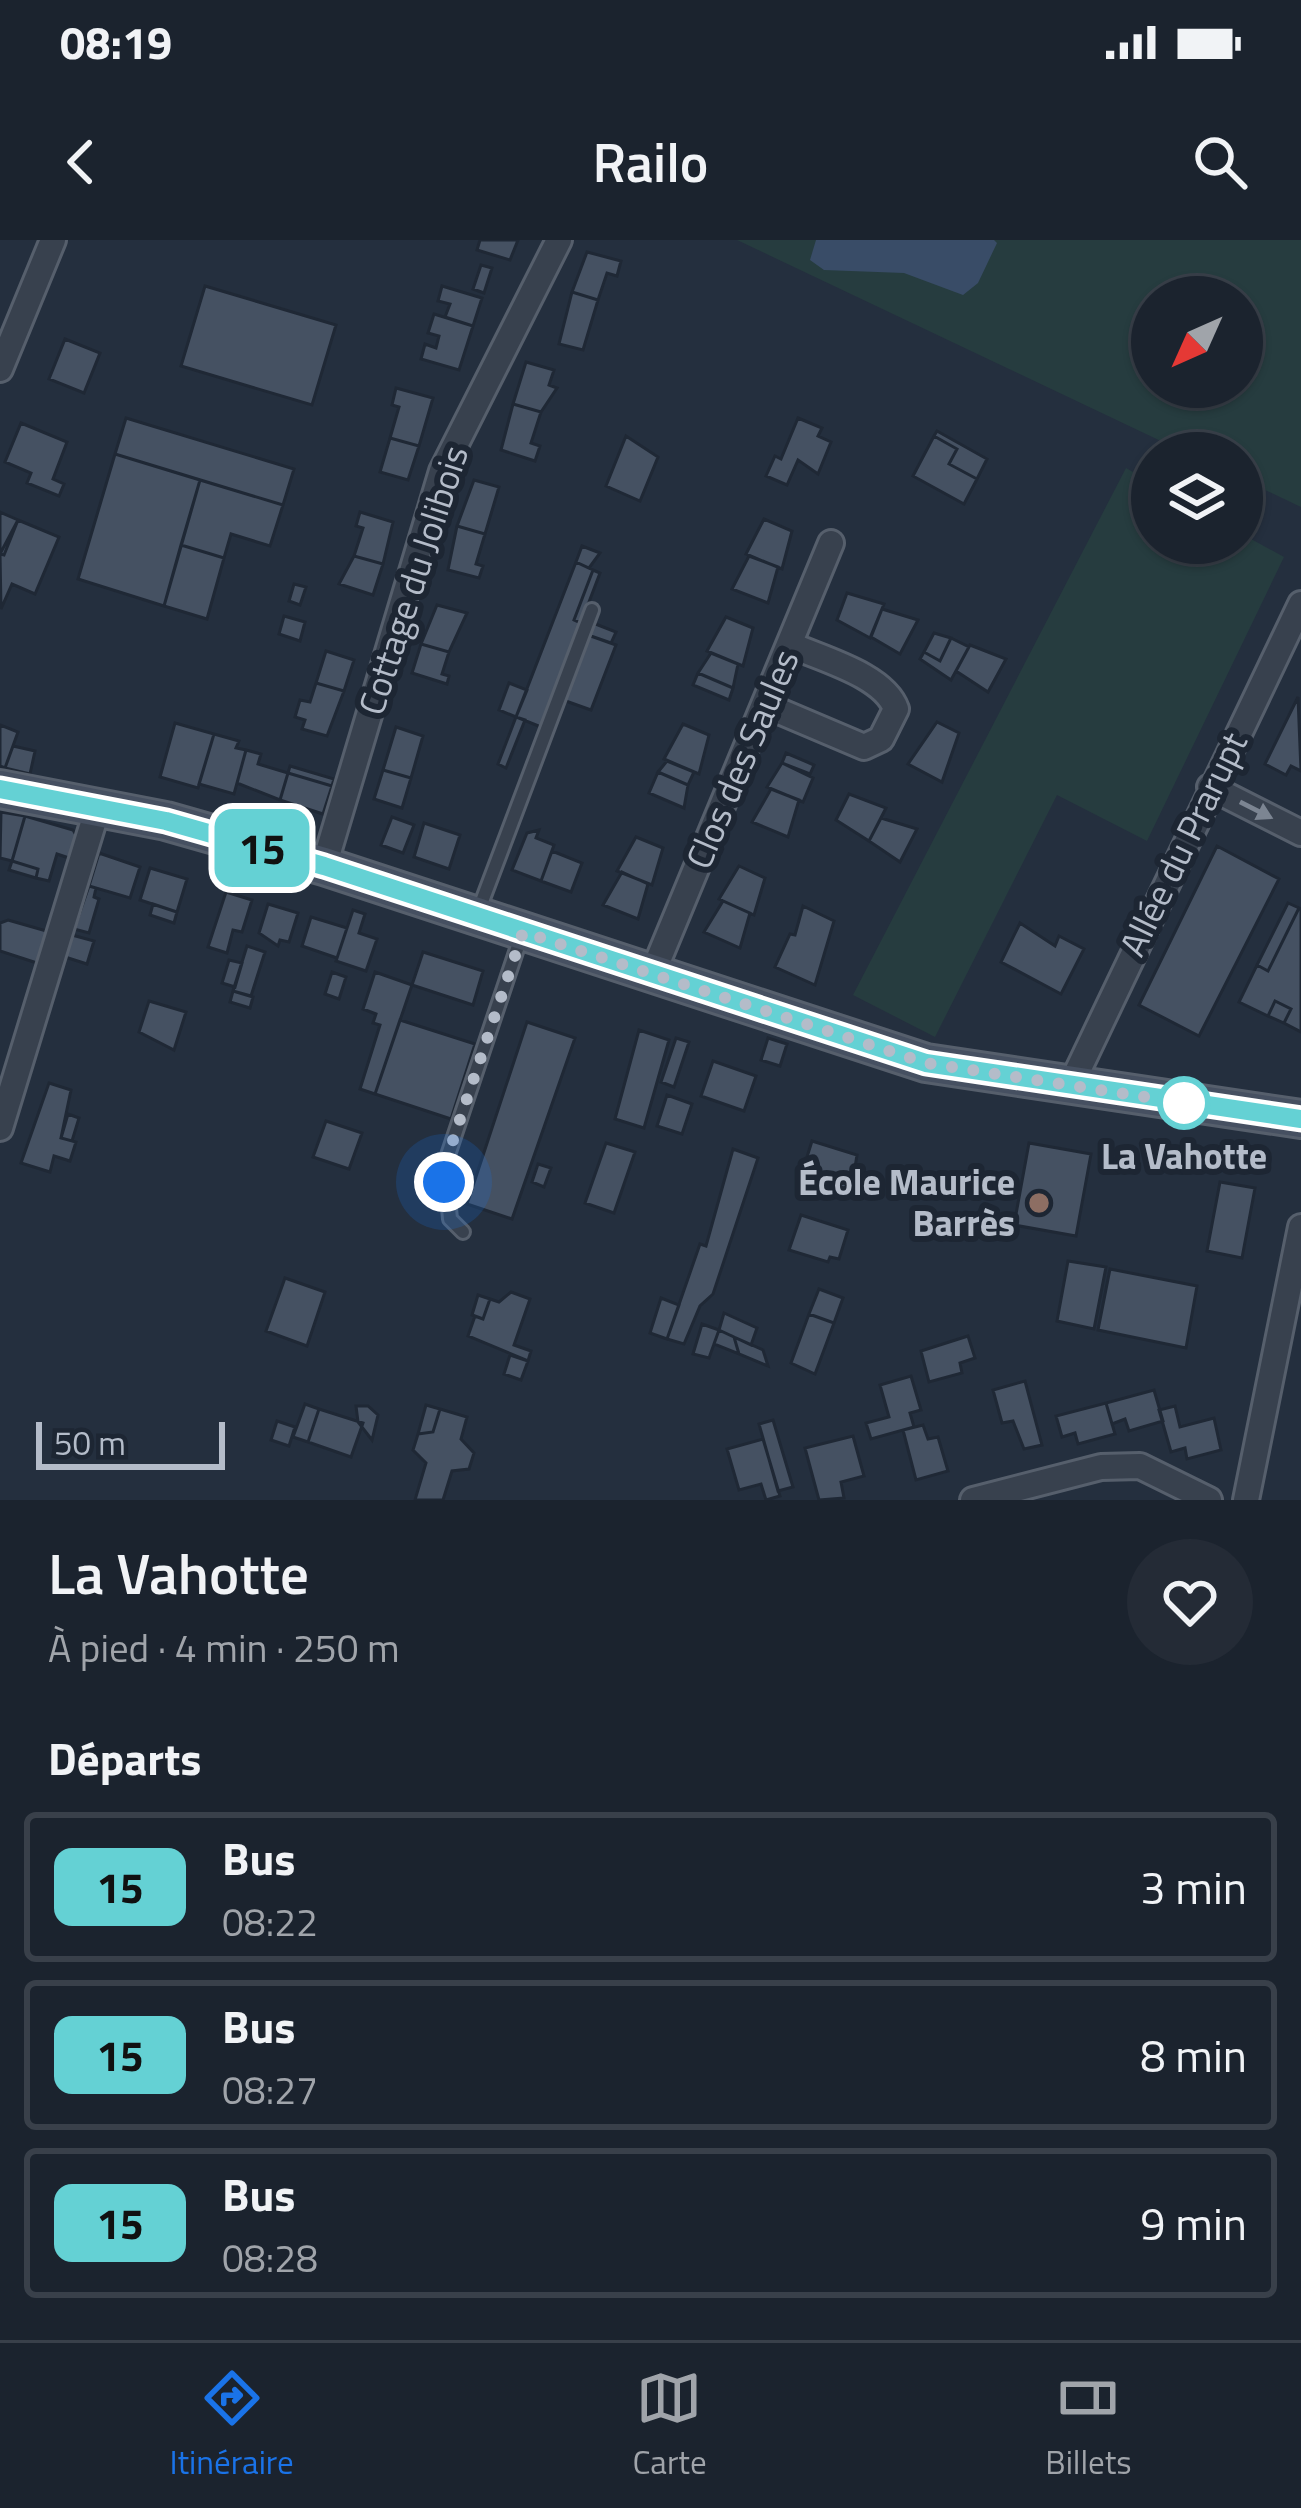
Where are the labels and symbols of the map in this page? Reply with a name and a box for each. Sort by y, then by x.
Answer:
north arrow [1131,276,1263,408]
street label: Cottage du Jolibois [343,438,482,722]
street label: Clos des Saules [671,641,812,877]
street label: Allée du Prarupt [1104,722,1261,965]
one-way arrow [1238,799,1273,819]
line badge: 15 [208,809,316,887]
marker: La Vahotte [1159,1078,1209,1128]
place label: La Vahotte [1101,1128,1267,1183]
your location [414,1152,474,1212]
place label: École Maurice Barrès [798,1154,1015,1250]
marker: École Maurice Barrès [1026,1190,1052,1216]
scale bar [36,1416,225,1469]

